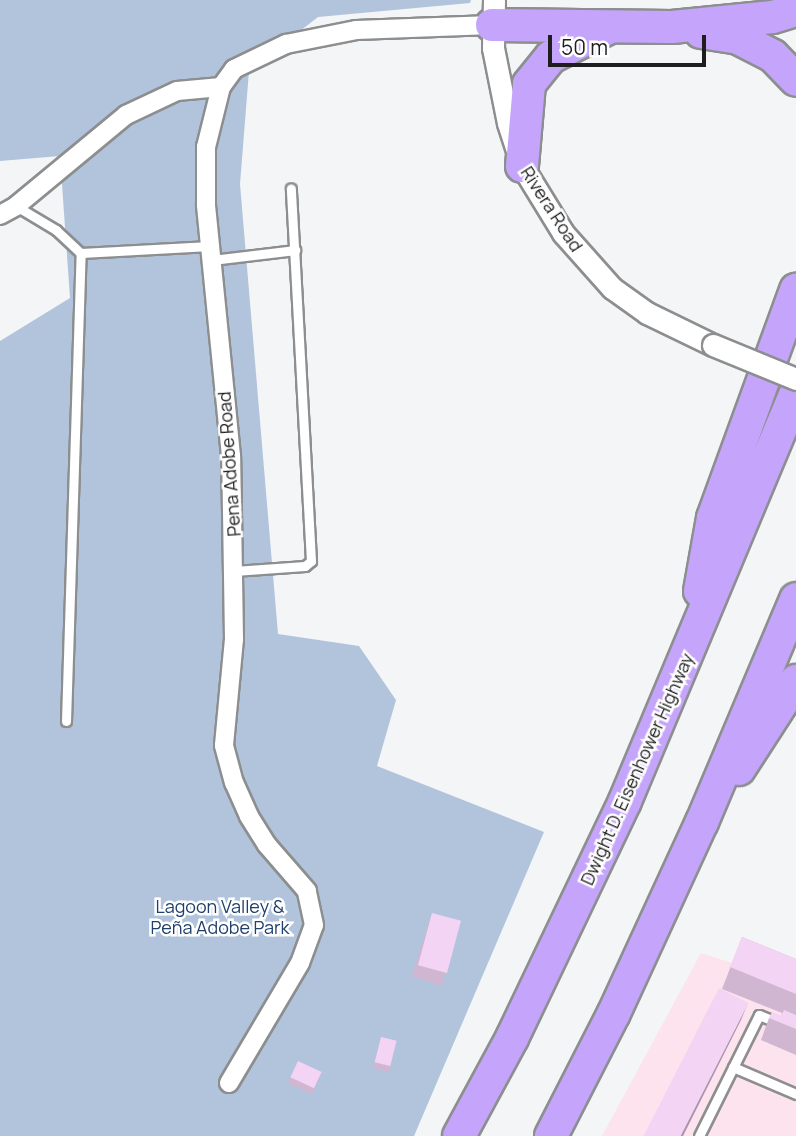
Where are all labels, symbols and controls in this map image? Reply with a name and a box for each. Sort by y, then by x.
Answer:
scale bar [551,21,708,65]
text: 50 m [561,33,608,61]
street label: Rivera Road [516,162,588,256]
street label: Pena Adobe Road [213,391,245,537]
street label: Dwight D. Eisenhower Highway [576,650,698,888]
park label: Lagoon Valley & Peña Adobe Park [151,896,289,939]

